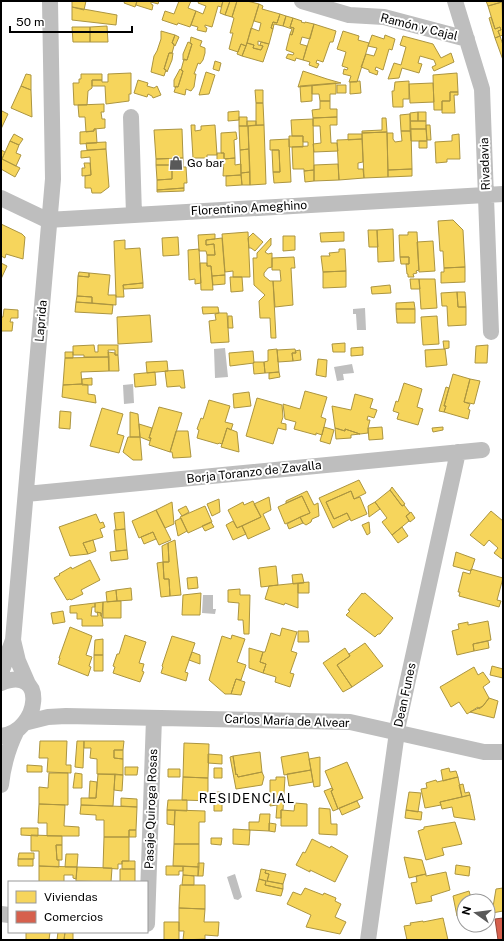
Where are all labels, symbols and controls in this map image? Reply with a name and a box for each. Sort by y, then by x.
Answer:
scale bar [10,8,132,34]
street label: Ramón y Cajal [379,11,459,43]
text: 50 m [16,15,44,29]
street label: Rivadavia [477,137,493,191]
shop icon: Go bar [168,155,184,171]
place label: Go bar [187,156,224,170]
street label: Florentino Ameghino [191,198,308,218]
street label: Laprida [32,299,50,343]
street label: Borja Toranzo de Zavalla [186,458,322,486]
street label: Dean Funes [391,662,419,728]
street label: Carlos María de Alvear [224,712,350,730]
street label: Pasaje Quiroga Rosas [142,749,160,869]
district label: RESIDENCIAL [199,791,295,806]
legend [8,881,148,933]
text: Viviendas [44,890,98,904]
north arrow [456,893,496,933]
text: N [459,905,473,916]
text: Comercios [44,910,103,924]

